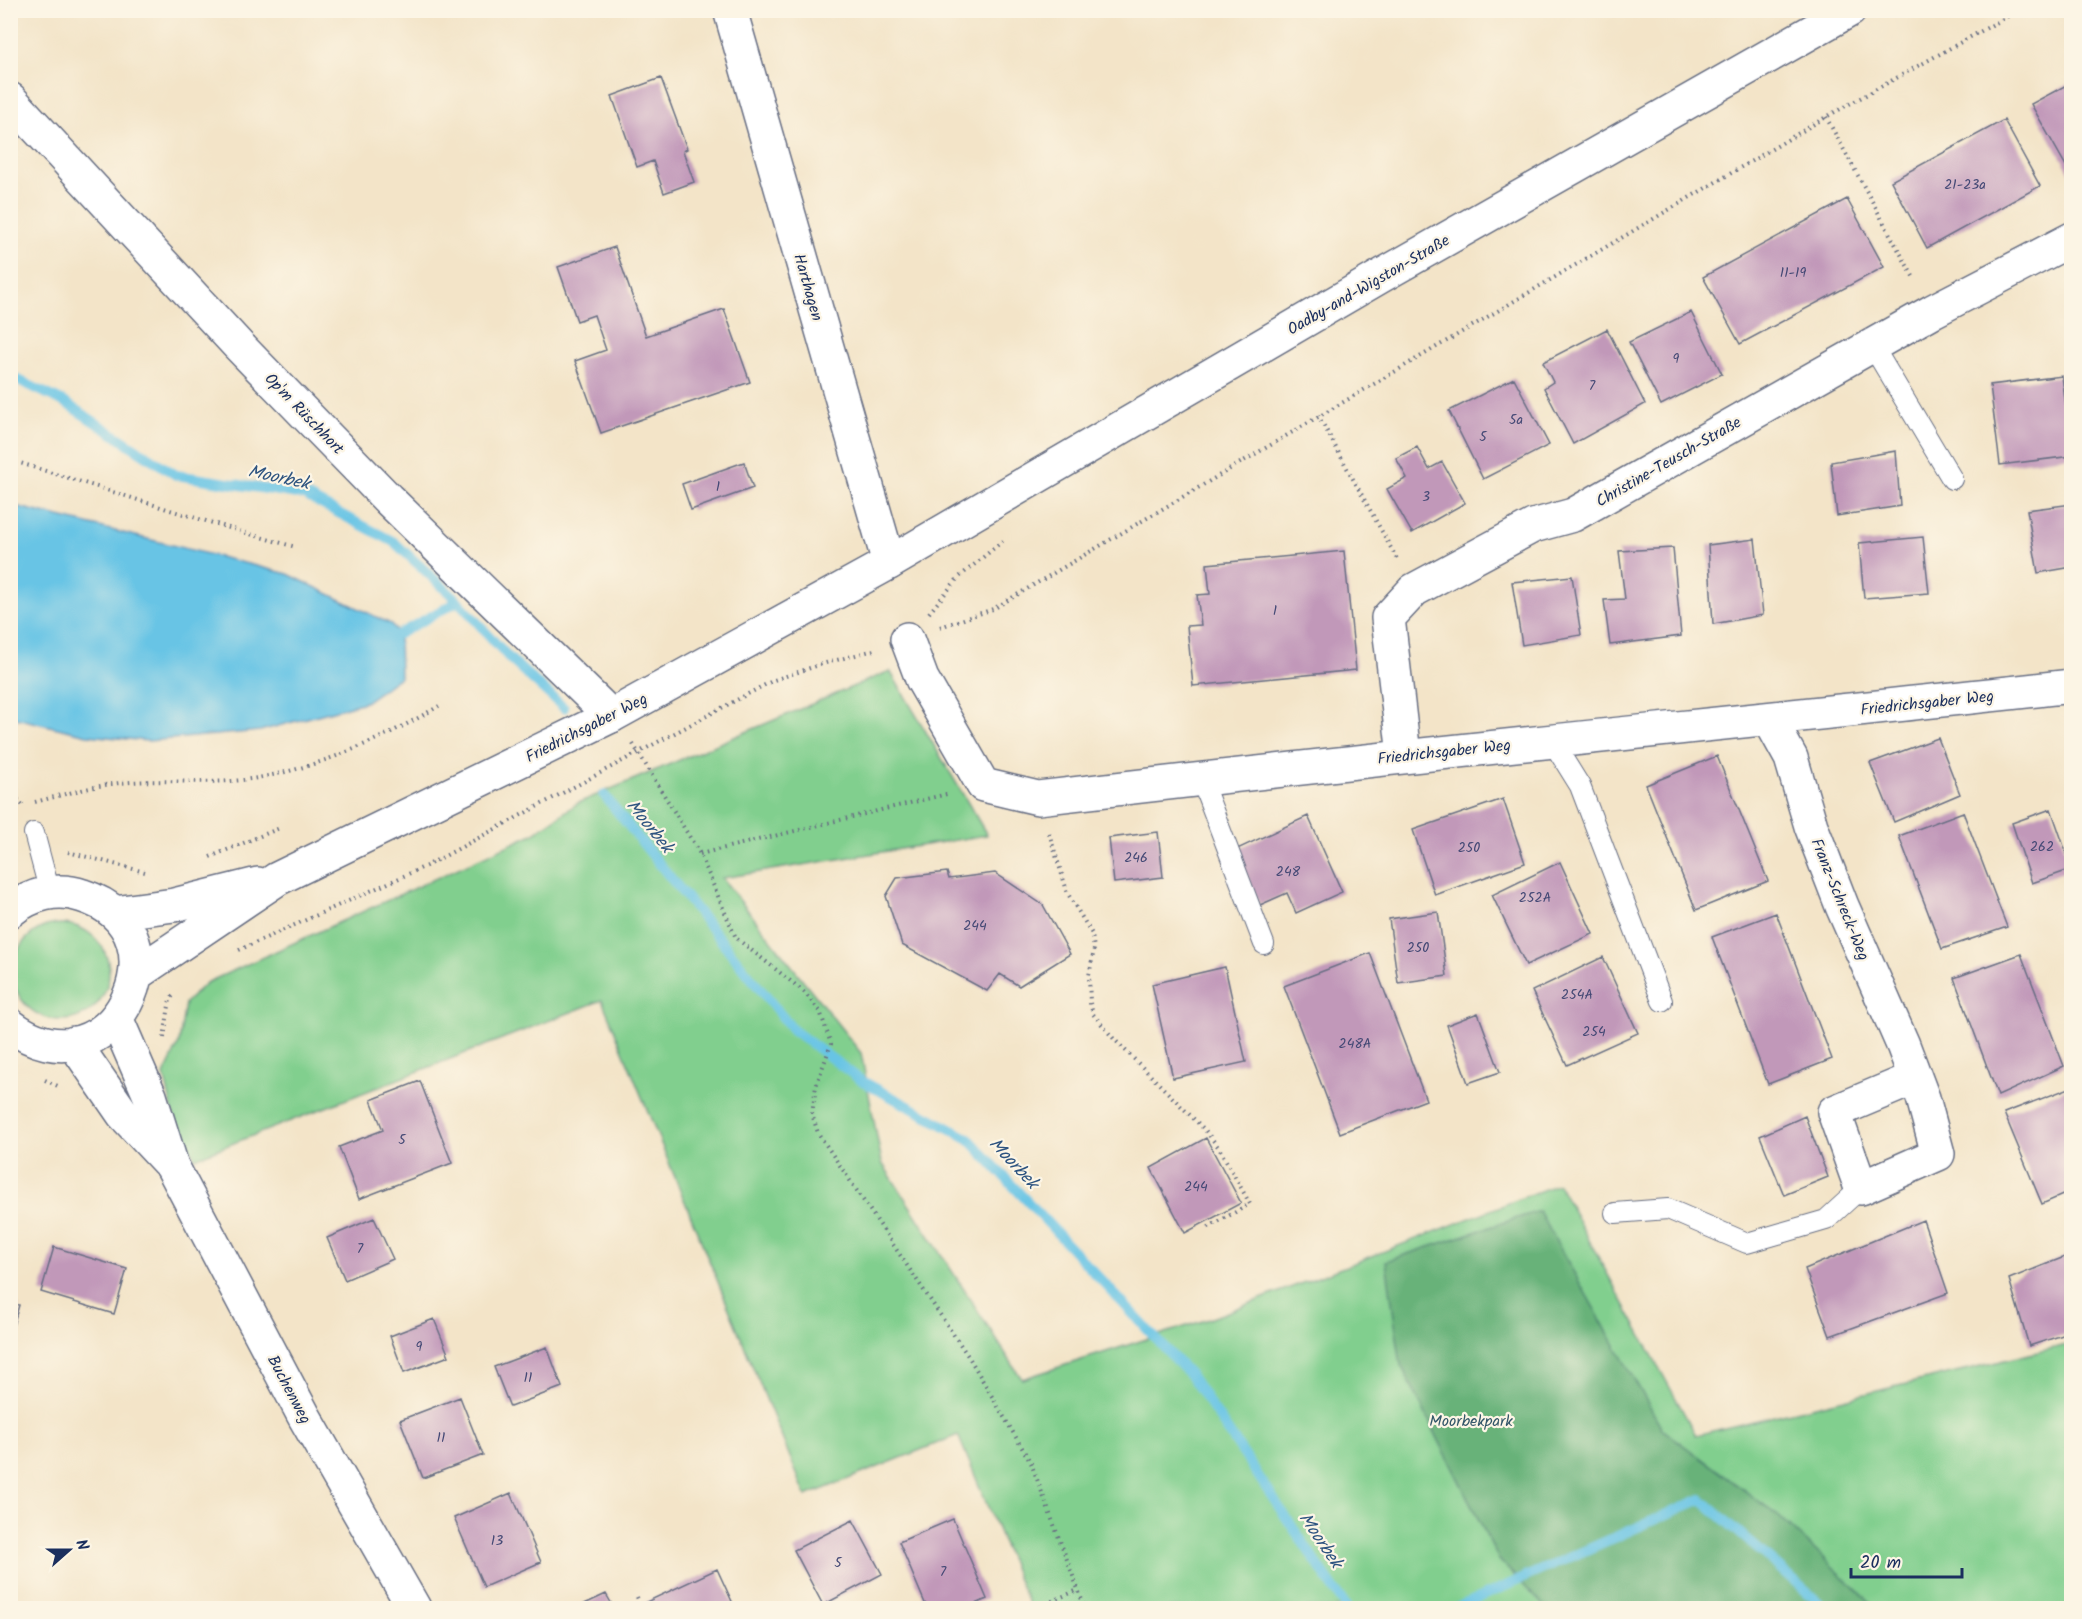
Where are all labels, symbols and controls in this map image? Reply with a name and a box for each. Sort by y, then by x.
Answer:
house number: 21-23a [1944,174,1986,196]
street label: Oadby-and-Wigston-Straße [1283,228,1455,342]
street label: Harthagen [786,251,829,324]
house number: 11-19 [1780,262,1806,284]
house number: 9 [1673,348,1680,370]
street label: Op'm Rüschhort [258,367,350,461]
house number: 7 [1589,375,1596,397]
house number: 5a [1509,409,1523,431]
street label: Christine-Teusch-Straße [1591,410,1746,514]
house number: 5 [1479,426,1488,448]
water label: Moorbek [245,458,315,500]
house number: 1 [716,476,720,498]
house number: 3 [1422,486,1430,508]
house number: 1 [1273,600,1277,622]
street label: Friedrichsgaber Weg [1859,684,1995,723]
street label: Friedrichsgaber Weg [521,687,652,770]
street label: Friedrichsgaber Weg [1376,733,1512,772]
water label: Moorbek [618,794,681,862]
street label: Franz-Schreck-Weg [1804,835,1876,965]
house number: 262 [2030,836,2054,858]
house number: 250 [1458,837,1480,859]
house number: 246 [1124,847,1148,869]
house number: 248 [1276,861,1301,883]
house number: 252A [1519,887,1551,909]
house number: 244 [963,915,987,937]
house number: 250 [1407,937,1429,959]
house number: 254A [1561,984,1593,1006]
house number: 254 [1582,1021,1606,1043]
house number: 248A [1339,1033,1371,1055]
house number: 5 [398,1129,407,1151]
water label: Moorbek [981,1131,1047,1199]
house number: 244 [1184,1176,1208,1198]
house number: 7 [357,1238,364,1260]
house number: 9 [416,1336,423,1358]
street label: Buchenweg [260,1351,317,1429]
house number: 11 [524,1367,532,1389]
park label: Moorbekpark [1429,1409,1513,1434]
house number: 11 [437,1427,445,1449]
water label: Moorbek [1290,1507,1351,1577]
north arrow [39,1520,99,1580]
house number: 13 [491,1530,503,1552]
text: N [68,1536,95,1554]
scale bar [1851,1541,1962,1579]
text: 20 m [1860,1549,1901,1578]
house number: 5 [834,1552,843,1574]
house number: 7 [940,1561,947,1583]

